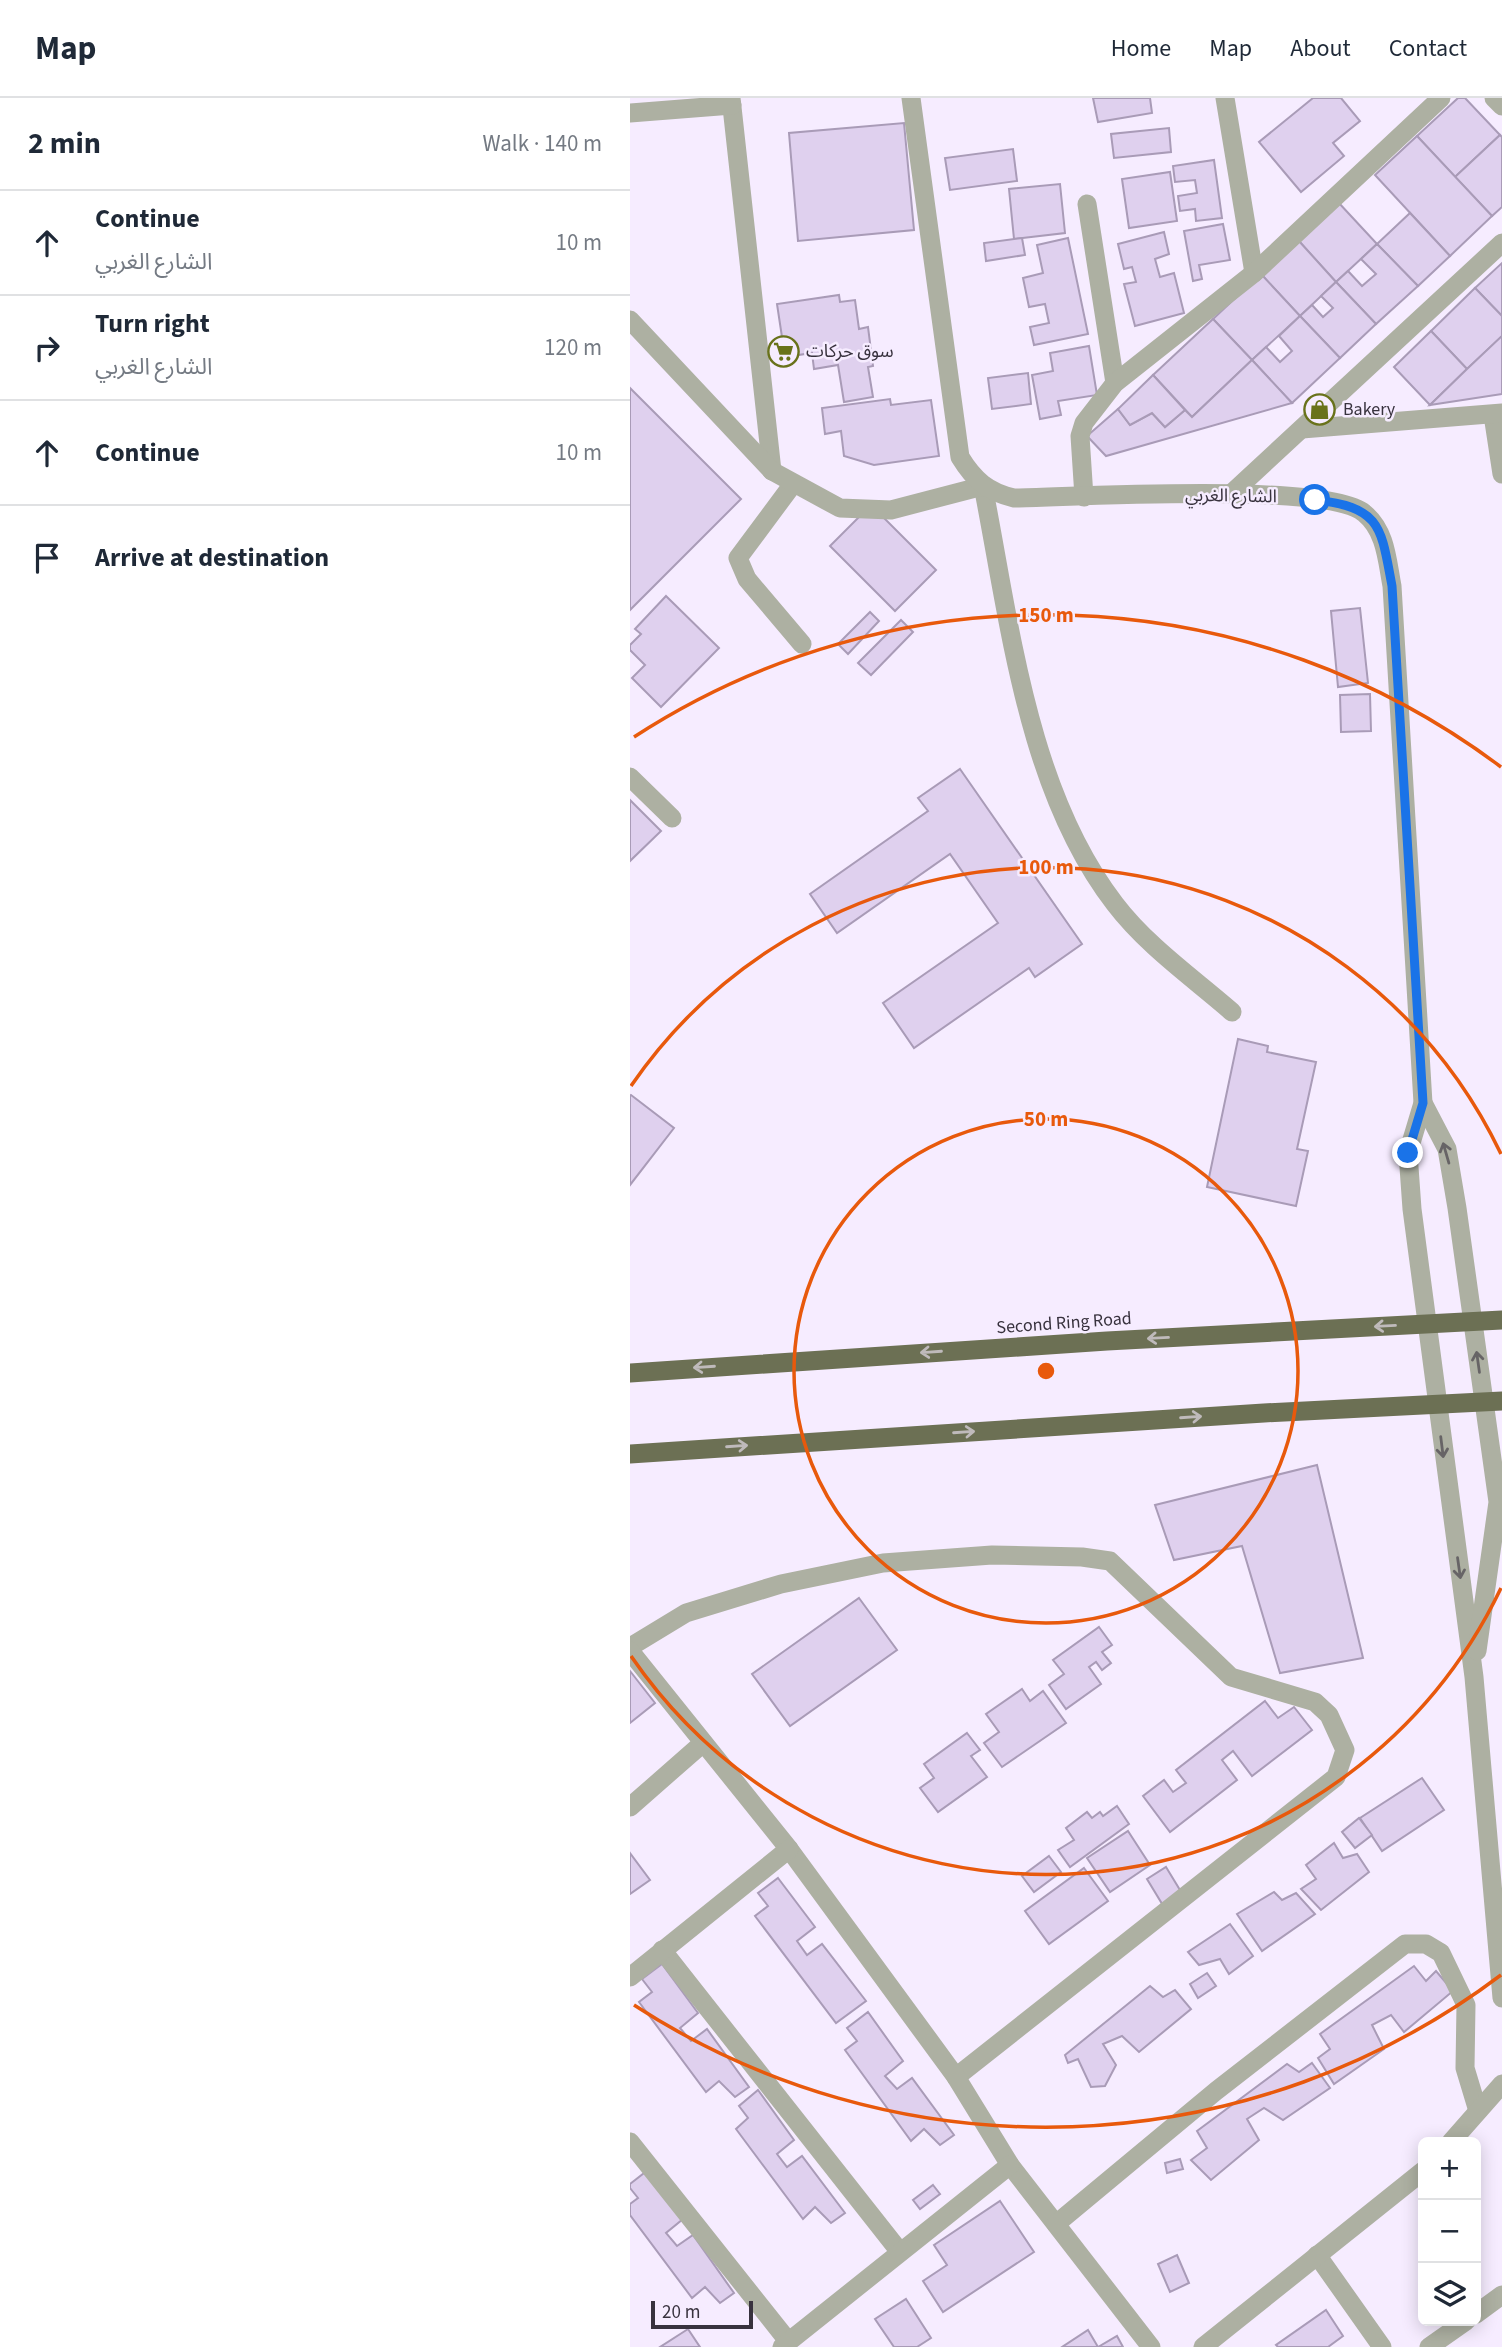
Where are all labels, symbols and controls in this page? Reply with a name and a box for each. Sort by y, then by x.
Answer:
text: Map [35,25,96,72]
text: Home [1111,31,1171,66]
text: Map [1209,31,1252,66]
text: About [1290,31,1351,66]
text: Contact [1389,31,1467,66]
text: 2 min [28,122,101,165]
text: Walk · 140 m [483,127,602,160]
text: Continue [95,200,200,237]
icon: ahead [28,224,66,262]
text: 10 m [555,226,602,259]
text: الشارع الغربي [95,245,212,278]
text: Turn right [95,305,210,342]
icon: right [28,329,66,367]
text: 120 m [544,331,602,364]
supermarket icon: سوق حركات [766,334,800,368]
place label: سوق حركات [806,339,894,364]
text: الشارع الغربي [95,350,212,383]
shop icon: Bakery [1303,392,1337,426]
place label: Bakery [1343,397,1396,422]
icon: ahead [28,434,66,472]
text: Continue [95,434,200,471]
text: 10 m [555,436,602,469]
street label: الشارع الغربي [1185,483,1277,510]
route start [1299,484,1330,515]
icon: arrive [28,539,66,577]
text: Arrive at destination [95,539,329,576]
text: 150 m [1018,600,1074,630]
text: 100 m [1018,852,1074,882]
text: 50 m [1024,1104,1068,1134]
route end [1392,1137,1423,1168]
one-way arrow [1439,1143,1452,1165]
street label: Second Ring Road [996,1306,1132,1340]
one-way arrow [1374,1320,1397,1333]
one-way arrow [1147,1332,1169,1345]
one-way arrow [920,1346,942,1359]
one-way arrow [1472,1351,1485,1374]
centre of rings [1034,1359,1058,1383]
one-way arrow [693,1361,715,1374]
one-way arrow [1180,1410,1202,1423]
one-way arrow [953,1425,976,1438]
one-way arrow [1436,1435,1449,1458]
one-way arrow [726,1439,748,1452]
one-way arrow [1452,1556,1465,1579]
map controls [1418,2137,1481,2326]
button: + [1418,2137,1481,2200]
button: − [1418,2200,1481,2263]
button: layers [1418,2263,1481,2326]
scale bar [651,2298,752,2330]
text: 20 m [662,2299,700,2326]

